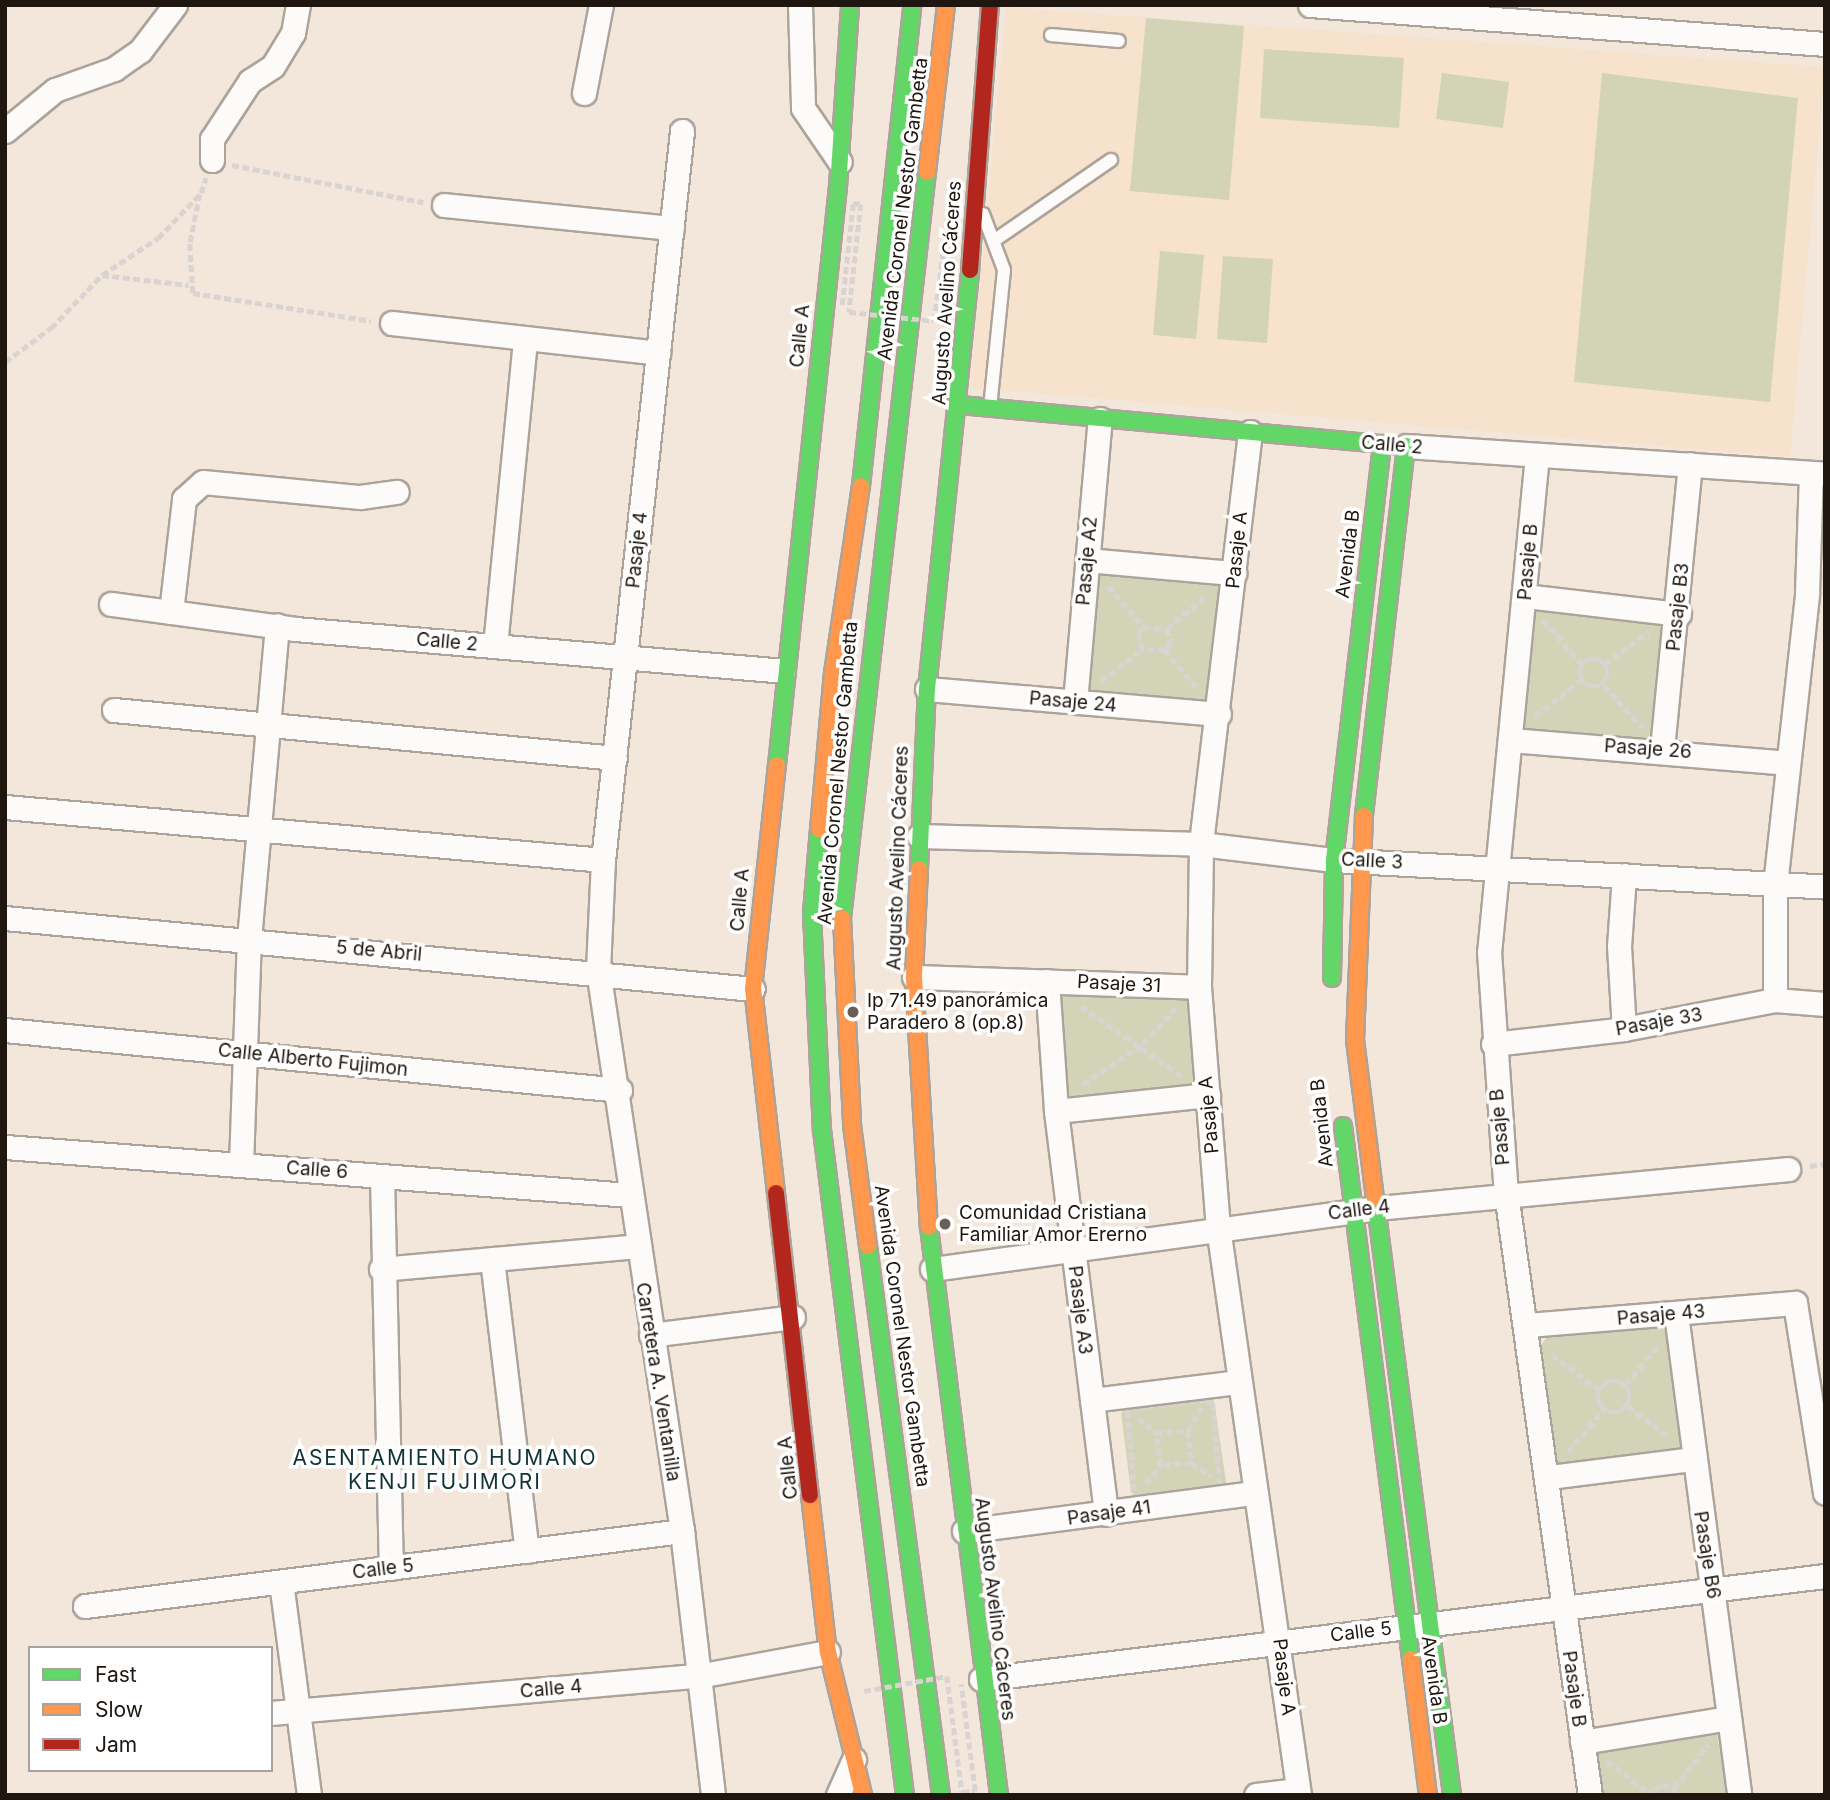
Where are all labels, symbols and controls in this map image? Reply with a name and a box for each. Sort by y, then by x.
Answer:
street label: Avenida Coronel Nestor Gambetta [873,56,933,362]
street label: Augusto Avelino Cáceres [928,180,966,406]
street label: Calle A [785,303,815,369]
street label: Calle 2 [1360,431,1424,459]
street label: Avenida B [1331,508,1365,600]
street label: Pasaje A [1222,510,1252,590]
street label: Pasaje 4 [622,511,652,589]
street label: Pasaje A2 [1072,516,1102,606]
street label: Pasaje B [1513,523,1543,601]
street label: Pasaje B3 [1662,562,1694,652]
street label: Avenida Coronel Nestor Gambetta [813,620,863,926]
street label: Calle 2 [415,628,479,656]
street label: Pasaje 24 [1028,687,1118,717]
street label: Pasaje 26 [1603,735,1693,763]
street label: Augusto Avelino Cáceres [883,745,913,971]
street label: Calle 3 [1340,848,1404,874]
street label: Calle A [726,867,754,933]
street label: 5 de Abril [335,936,423,966]
street label: Pasaje 31 [1076,970,1162,998]
place label: Ip 71.49 panorámica Paradero 8 (op.8) [867,990,1048,1034]
street label: Pasaje 33 [1614,1003,1704,1041]
marker: Ip 71.49 panorámica Paradero 8 (op.8) [845,1004,861,1020]
street label: Calle Alberto Fujimon [217,1039,409,1081]
street label: Pasaje A [1194,1075,1224,1155]
street label: Avenida B [1306,1077,1338,1169]
street label: Pasaje B [1485,1088,1515,1166]
street label: Calle 6 [285,1156,349,1184]
street label: Avenida Coronel Nestor Gambetta [870,1184,934,1488]
street label: Calle 4 [1327,1195,1391,1225]
place label: Comunidad Cristiana Familiar Amor Ererno [959,1202,1147,1246]
marker: Comunidad Cristiana Familiar Amor Ererno [937,1216,953,1232]
street label: Pasaje A3 [1063,1264,1097,1356]
street label: Carretera A. Ventanilla [631,1281,685,1483]
street label: Pasaje 43 [1616,1300,1706,1330]
street label: Calle A [773,1435,803,1501]
district label: ASENTAMIENTO HUMANO KENJI FUJIMORI [295,1445,595,1495]
street label: Augusto Avelino Cáceres [970,1496,1020,1722]
street label: Pasaje 41 [1066,1496,1152,1530]
street label: Pasaje B6 [1689,1509,1725,1601]
street label: Calle 5 [351,1554,415,1584]
street label: Calle 5 [1329,1617,1393,1647]
street label: Avenida B [1417,1634,1451,1726]
street label: Pasaje A [1268,1637,1300,1717]
legend [28,1646,273,1772]
street label: Pasaje B [1557,1649,1591,1729]
text: Fast [95,1662,137,1687]
street label: Calle 4 [519,1675,583,1703]
text: Slow [95,1697,143,1722]
text: Jam [95,1732,137,1757]

